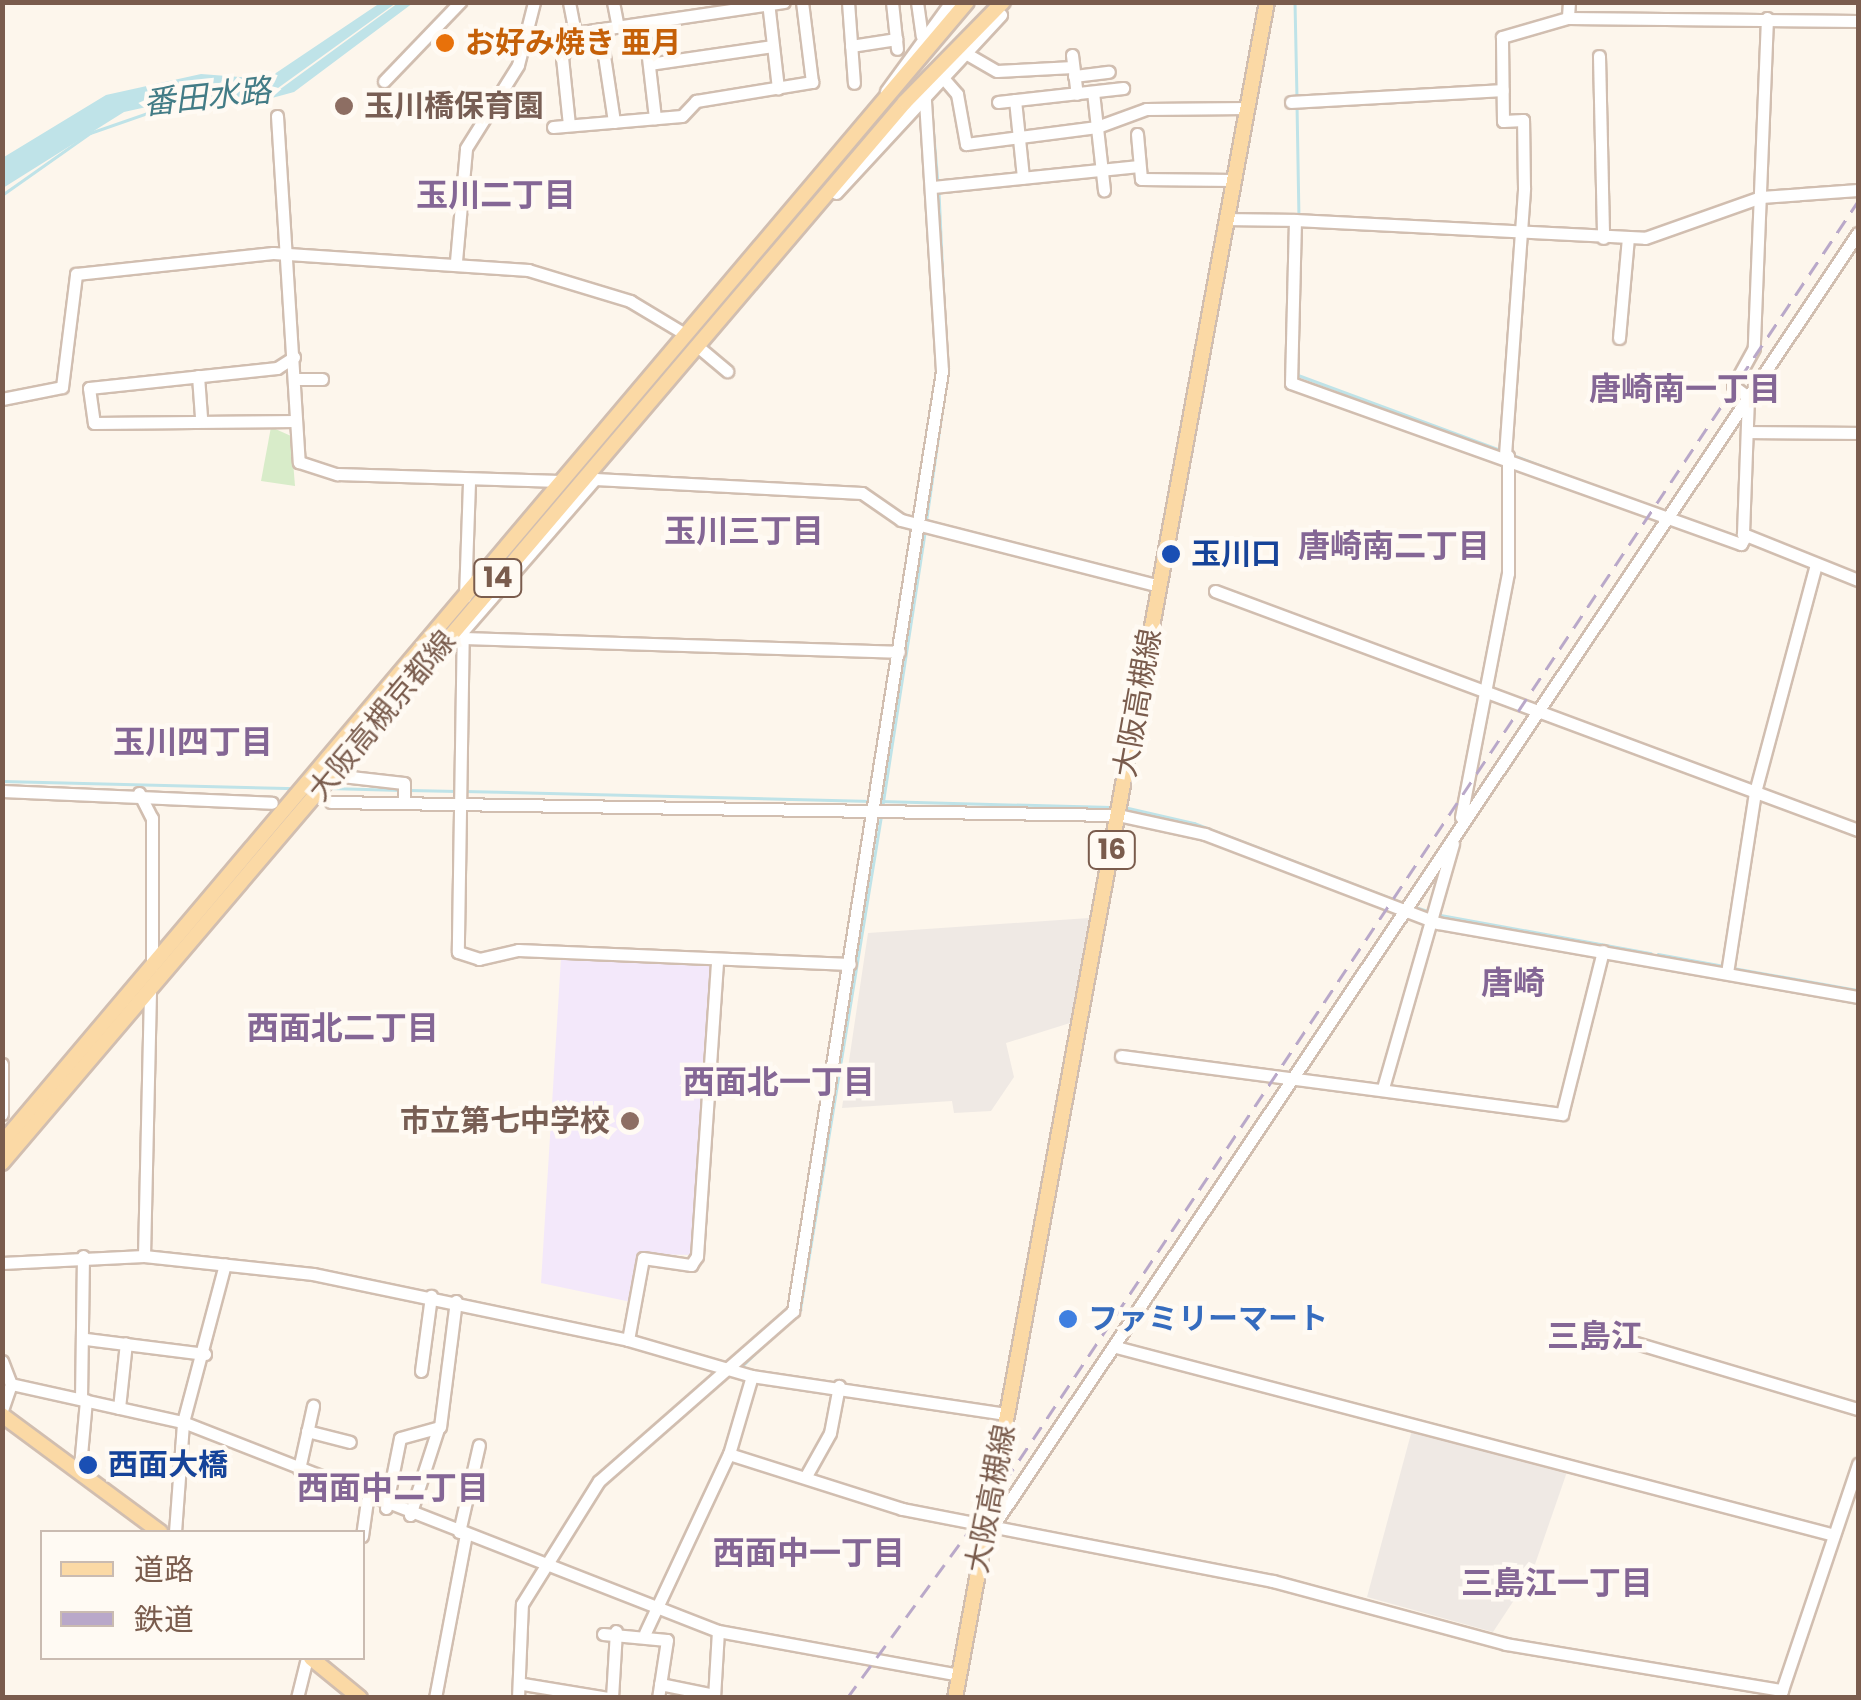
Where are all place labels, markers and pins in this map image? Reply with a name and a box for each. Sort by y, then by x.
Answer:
place label: お好み焼き 亜月 [465,25,681,61]
marker: お好み焼き 亜月 [434,32,456,54]
place label: 玉川橋保育園 [364,88,544,124]
marker: 玉川橋保育園 [333,95,355,117]
place label: 玉川口 [1191,536,1281,572]
marker: 玉川口 [1160,543,1182,565]
place label: 市立第七中学校 [400,1103,610,1139]
marker: 市立第七中学校 [619,1110,641,1132]
place label: ファミリーマート [1088,1301,1328,1337]
marker: ファミリーマート [1057,1308,1079,1330]
place label: 西面大橋 [108,1447,228,1483]
marker: 西面大橋 [77,1454,99,1476]

